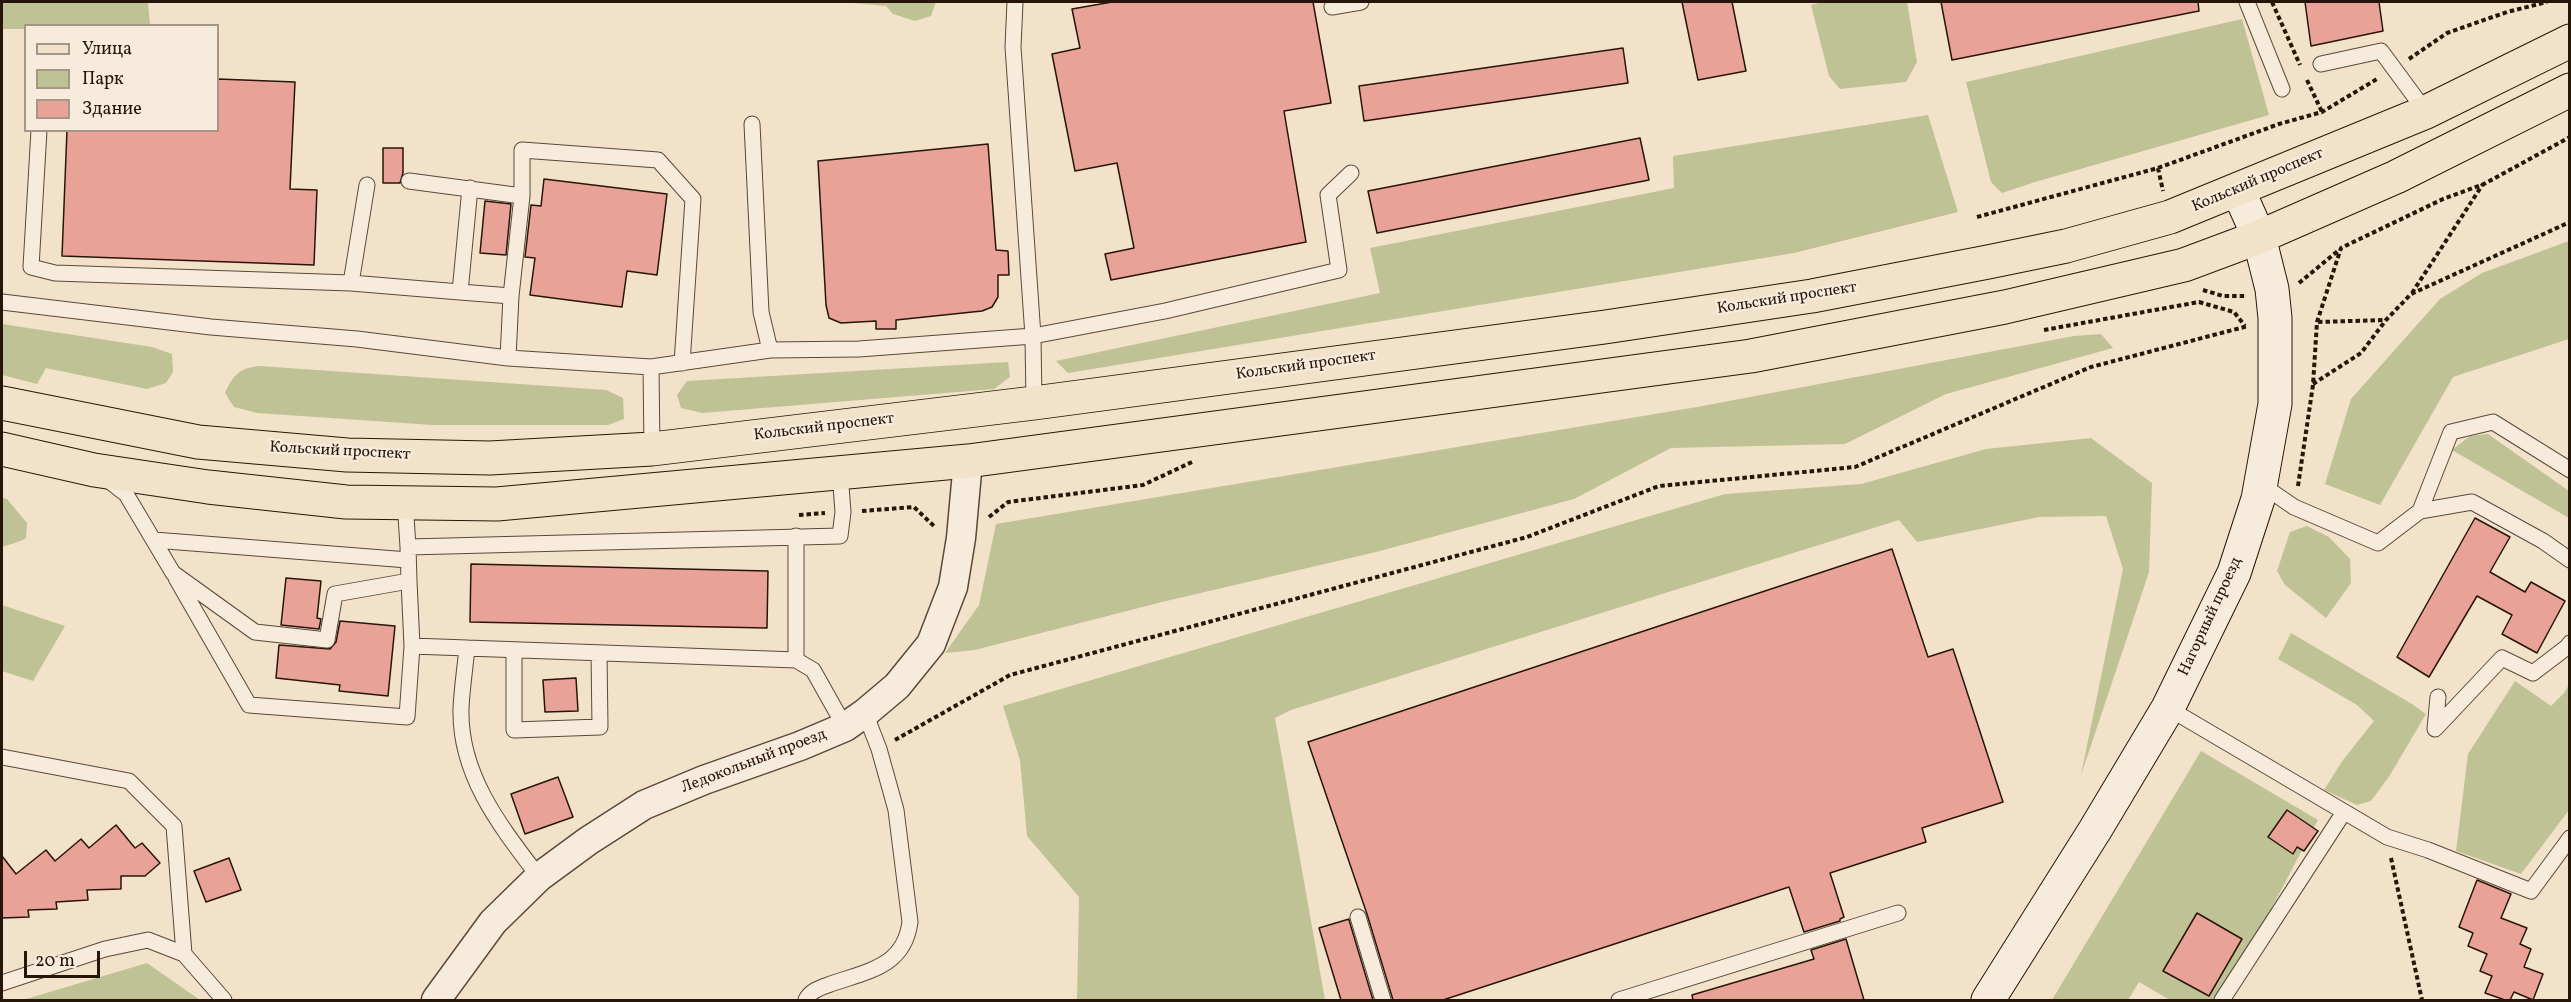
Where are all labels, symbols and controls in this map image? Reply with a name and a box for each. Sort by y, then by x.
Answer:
legend [24,24,219,132]
text: Улица [82,37,132,62]
text: Парк [82,67,124,92]
text: Здание [82,97,142,122]
street label: Кольский проспект [2189,145,2327,217]
street label: Кольский проспект [1716,278,1858,320]
street label: Кольский проспект [1235,347,1377,385]
street label: Кольский проспект [753,410,895,446]
street label: Кольский проспект [269,439,411,465]
street label: Нагорный проезд [2175,554,2247,680]
street label: Ледокольный проезд [679,725,829,799]
scale bar [27,939,104,977]
text: 20 m [35,949,75,974]

